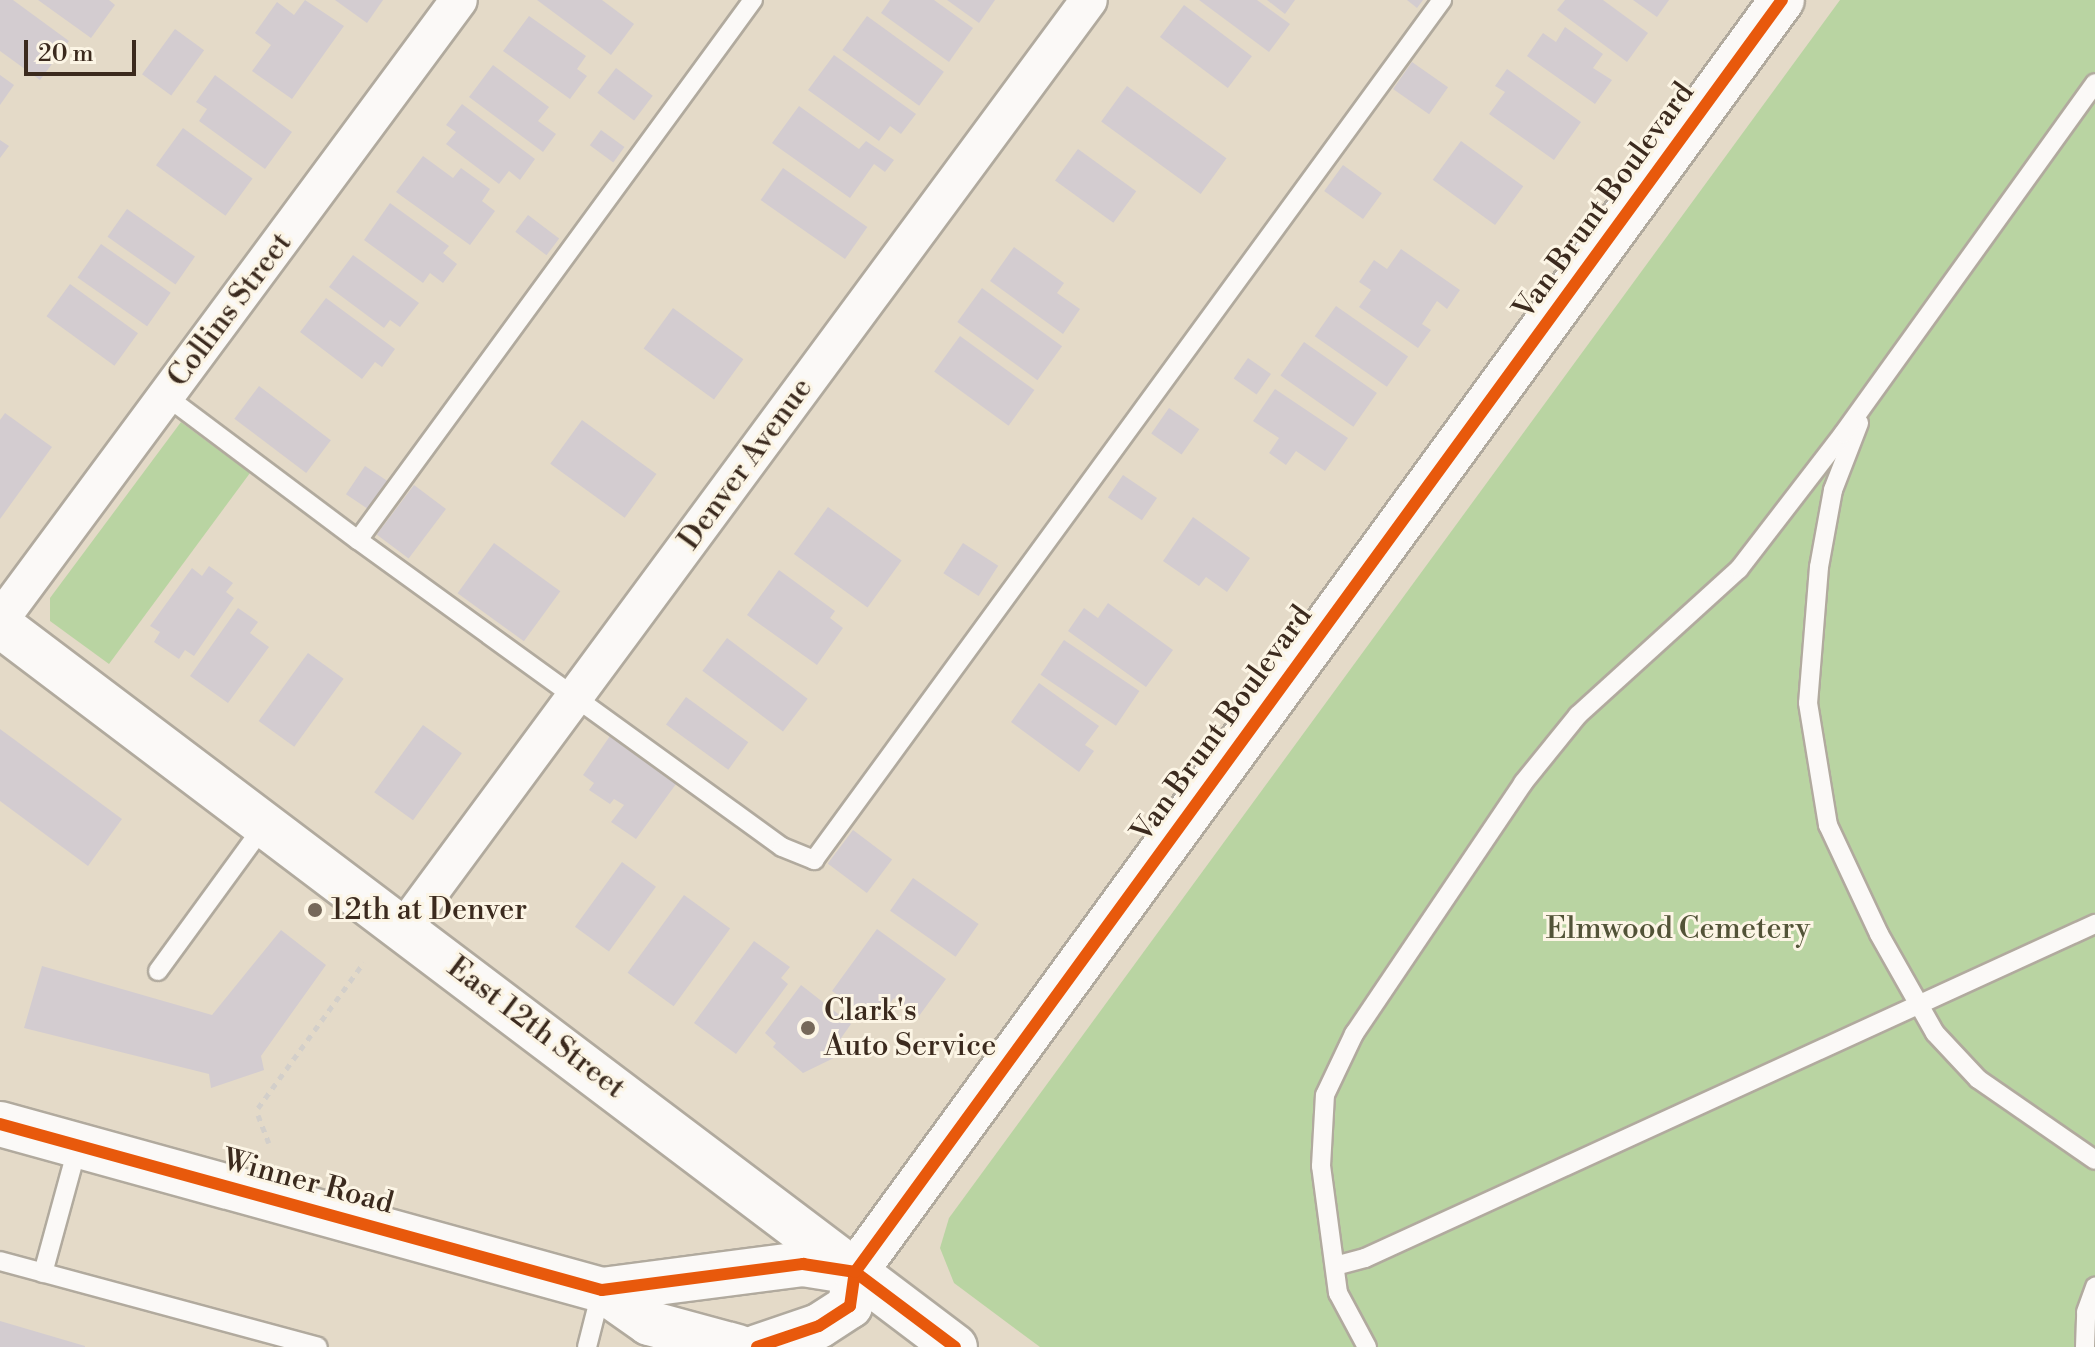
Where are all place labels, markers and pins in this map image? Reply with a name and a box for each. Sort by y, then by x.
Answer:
place label: 12th at Denver [331,892,527,928]
marker: 12th at Denver [306,901,324,919]
place label: Clark's Auto Service [824,993,996,1064]
marker: Clark's Auto Service [799,1019,817,1037]

